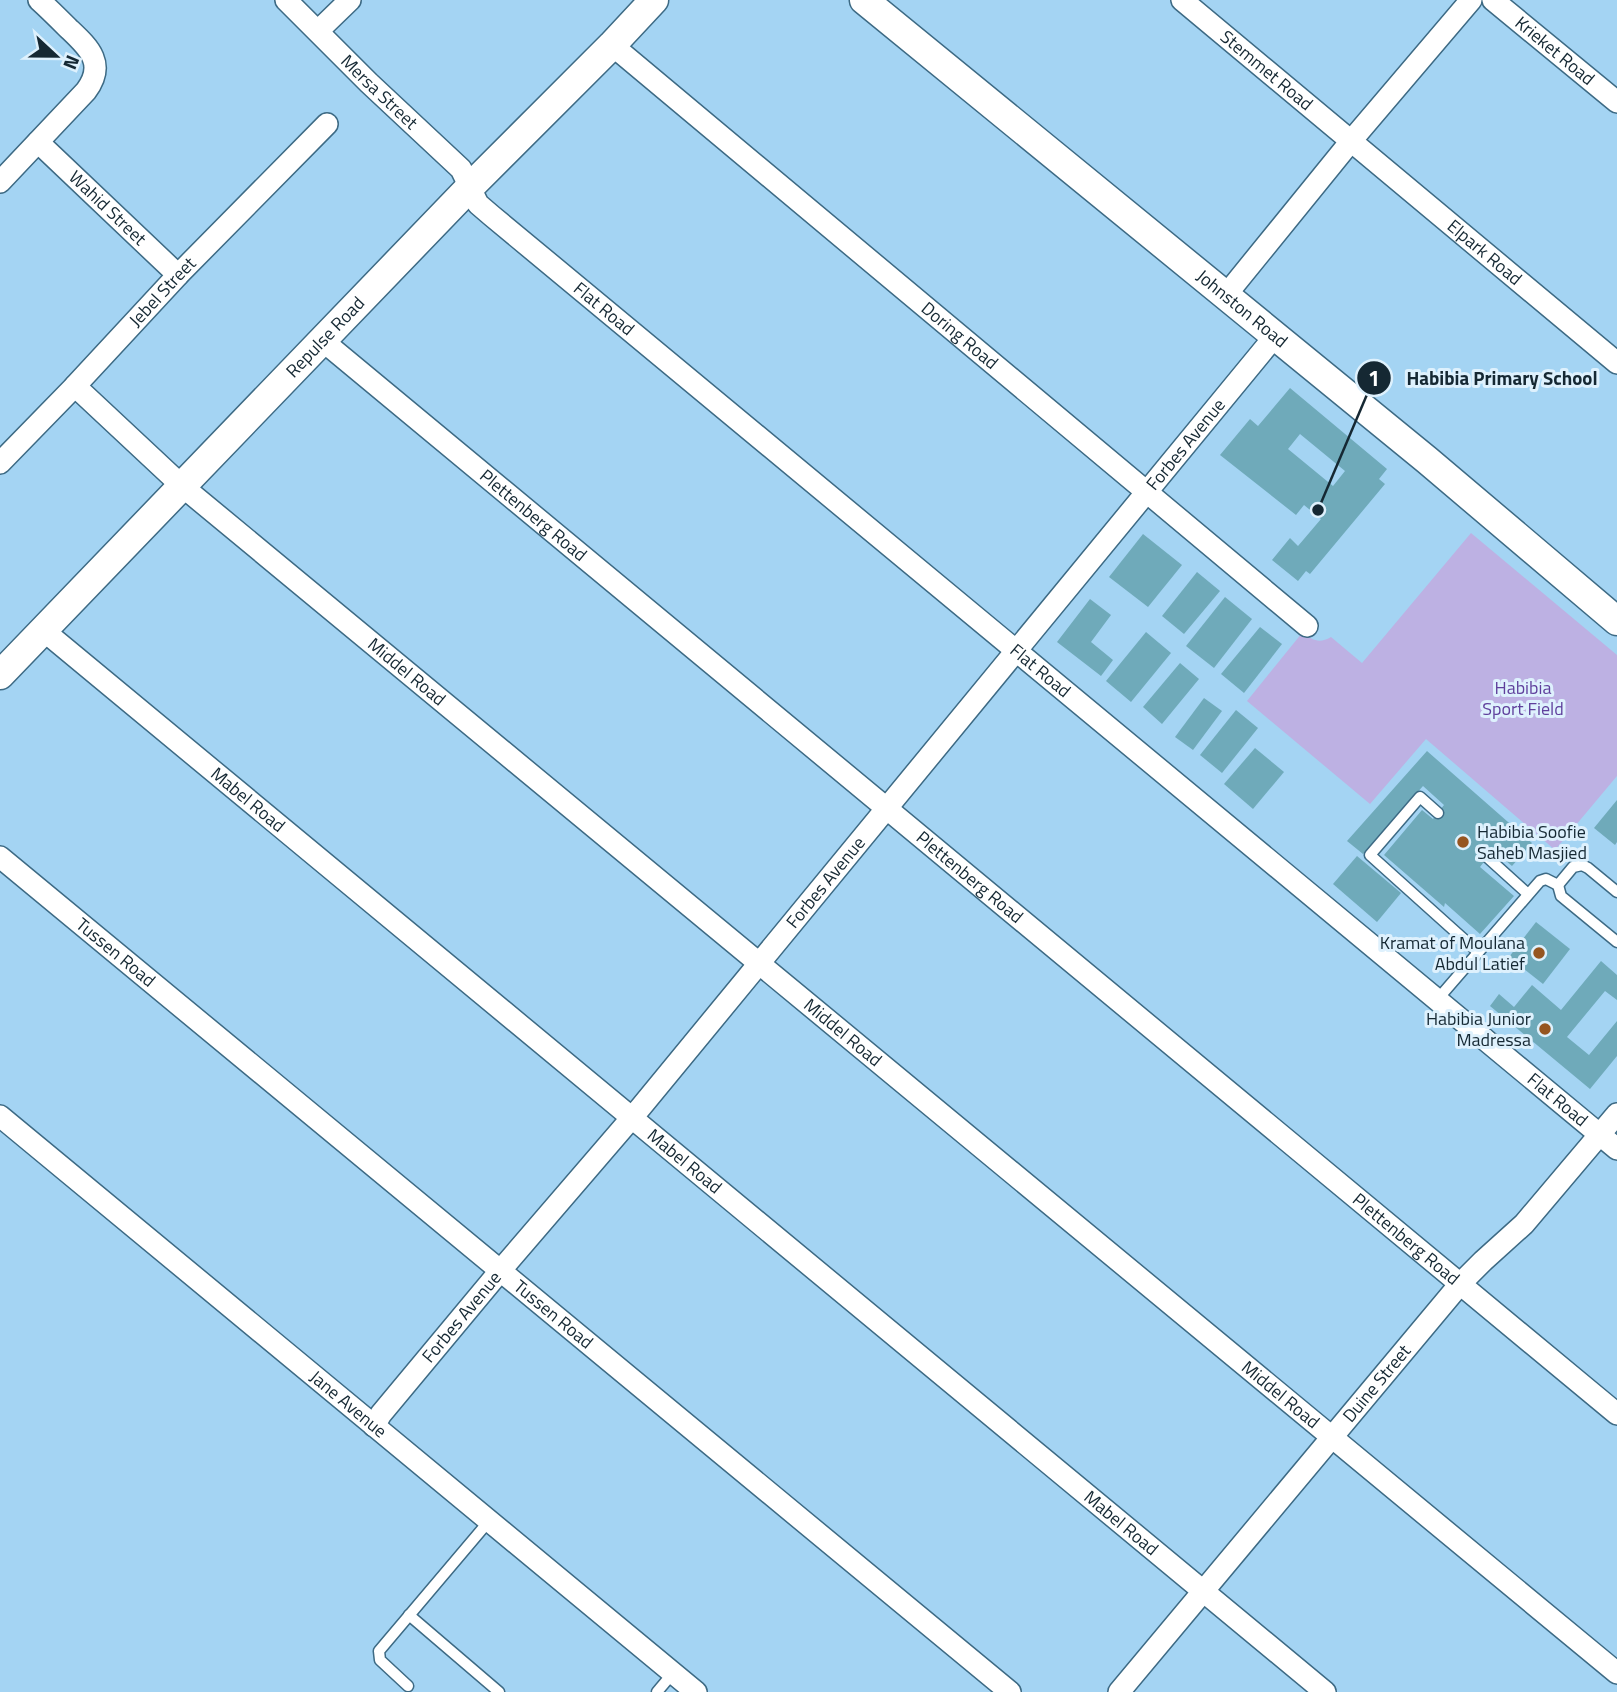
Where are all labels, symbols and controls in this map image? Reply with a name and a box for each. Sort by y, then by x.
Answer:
street label: Krieket Road [1509,9,1601,91]
north arrow [21,21,91,91]
street label: Stemmet Road [1215,23,1319,117]
street label: Mersa Street [335,48,425,136]
text: N [56,51,88,74]
street label: Wahid Street [63,164,153,252]
street label: Elpark Road [1441,213,1528,291]
street label: Jebel Street [122,250,202,333]
street label: Johnston Road [1191,263,1294,354]
street label: Flat Road [568,275,641,342]
street label: Repulse Road [279,290,371,384]
street label: Doring Road [915,295,1004,375]
callout: Habibia Primary School [1357,358,1611,398]
text: 1 [1368,362,1380,394]
text: Habibia Primary School [1406,363,1598,392]
street label: Forbes Avenue [1139,392,1231,496]
street label: Plettenberg Road [474,462,593,567]
street label: Middel Road [362,631,452,712]
street label: Flat Road [1004,637,1077,704]
park label: Habibia Sport Field [1482,674,1564,722]
street label: Mabel Road [205,760,291,838]
place label: Habibia Soofie Saheb Masjied [1477,818,1587,866]
street label: Plettenberg Road [910,824,1029,929]
street label: Forbes Avenue [779,830,871,934]
marker: Habibia Soofie Saheb Masjied [1455,834,1471,850]
street label: Tussen Road [70,911,162,993]
place label: Kramat of Moulana Abdul Latief [1380,929,1525,977]
marker: Kramat of Moulana Abdul Latief [1531,945,1547,961]
street label: Middel Road [798,992,888,1073]
place label: Habibia Junior Madressa [1426,1005,1531,1053]
marker: Habibia Junior Madressa [1537,1021,1553,1037]
street label: Flat Road [1522,1066,1594,1133]
street label: Mabel Road [642,1122,728,1200]
street label: Plettenberg Road [1347,1186,1466,1291]
street label: Forbes Avenue [415,1265,508,1368]
street label: Tussen Road [508,1273,599,1355]
street label: Duine Street [1336,1338,1417,1428]
street label: Middel Road [1236,1354,1326,1435]
street label: Jane Avenue [304,1364,393,1444]
street label: Mabel Road [1078,1484,1165,1562]

